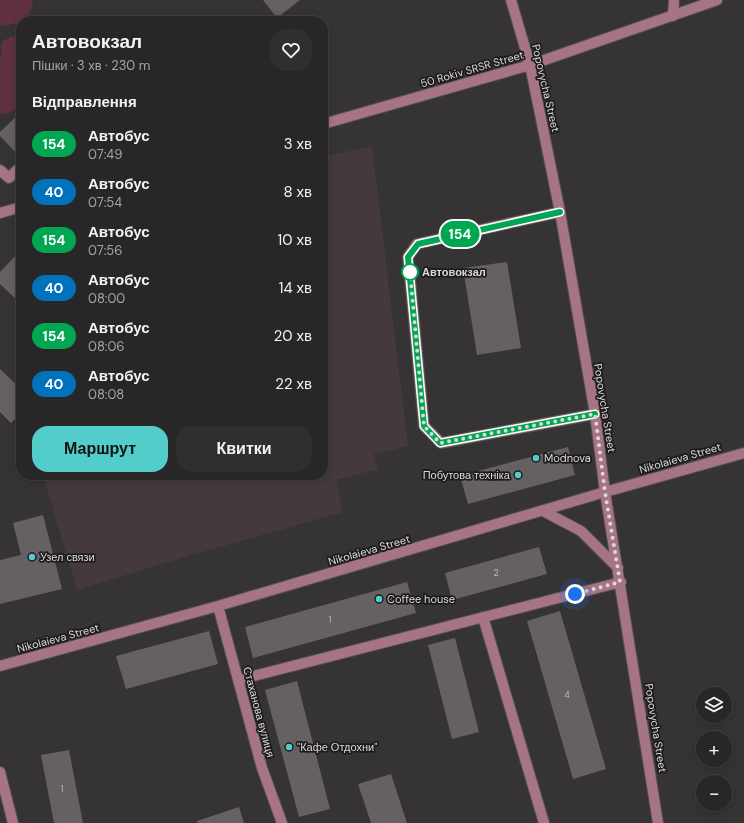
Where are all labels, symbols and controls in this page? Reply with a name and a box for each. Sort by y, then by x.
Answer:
text: Автовокзал [32,29,142,54]
button: heart [270,29,312,71]
street label: Popovycha Street [529,43,563,133]
street label: 50 Rokiv SRSR Street [419,48,525,90]
text: Пішки · 3 хв · 230 m [32,57,150,74]
text: Відправлення [32,92,137,112]
text: Автобус [88,126,150,146]
text: 3 хв [284,134,312,154]
text: 154 [43,135,65,153]
text: 07:49 [88,146,122,163]
text: Автобус [88,174,150,194]
text: 8 хв [283,182,312,202]
text: 40 [45,183,63,201]
text: 07:54 [88,194,122,211]
line badge: 154 [437,221,483,247]
text: Автобус [88,222,150,242]
text: 154 [449,225,471,243]
text: 10 хв [278,230,312,250]
text: 154 [43,231,65,249]
text: 07:56 [88,242,122,259]
marker: Автовокзал [401,263,419,281]
place label: Автовокзал [422,265,486,279]
text: Автобус [88,270,150,290]
text: 14 хв [279,278,312,298]
text: 40 [45,279,63,297]
text: 08:00 [88,290,125,307]
text: Автобус [88,318,150,338]
text: 20 хв [274,326,312,346]
text: 154 [43,327,65,345]
text: 08:06 [88,338,124,355]
street label: Popovycha Street [591,363,619,453]
text: Автобус [88,366,150,386]
text: 22 хв [275,374,312,394]
text: 40 [45,375,63,393]
text: 08:08 [88,386,124,403]
button: Маршрут [32,426,168,472]
button: Квитки [176,426,312,472]
street label: Nikolaieva Street [637,440,723,476]
place label: Modnova [544,451,591,465]
marker: Modnova [531,453,541,463]
place label: Побутова техніка [423,468,511,482]
marker: Побутова техніка [513,470,523,480]
street label: Nikolaieva Street [326,532,412,568]
place label: Узел связи [40,550,95,564]
marker: Узел связи [27,552,37,562]
house number: 2 [493,567,499,579]
your location [565,584,585,604]
place label: Coffee house [387,592,455,606]
marker: Coffee house [374,594,384,604]
house number: 1 [329,614,332,626]
street label: Nikolaieva Street [15,620,101,656]
street label: Стаханова вулиця [240,665,278,759]
street label: Popovycha Street [642,683,670,773]
map controls [696,687,732,811]
button: layers [696,687,732,723]
house number: 4 [564,689,570,701]
button: + [696,731,732,767]
place label: "Кафе Отдохни" [297,740,377,754]
marker: "Кафе Отдохни" [284,742,294,752]
button: − [696,775,732,811]
house number: 1 [61,783,64,795]

